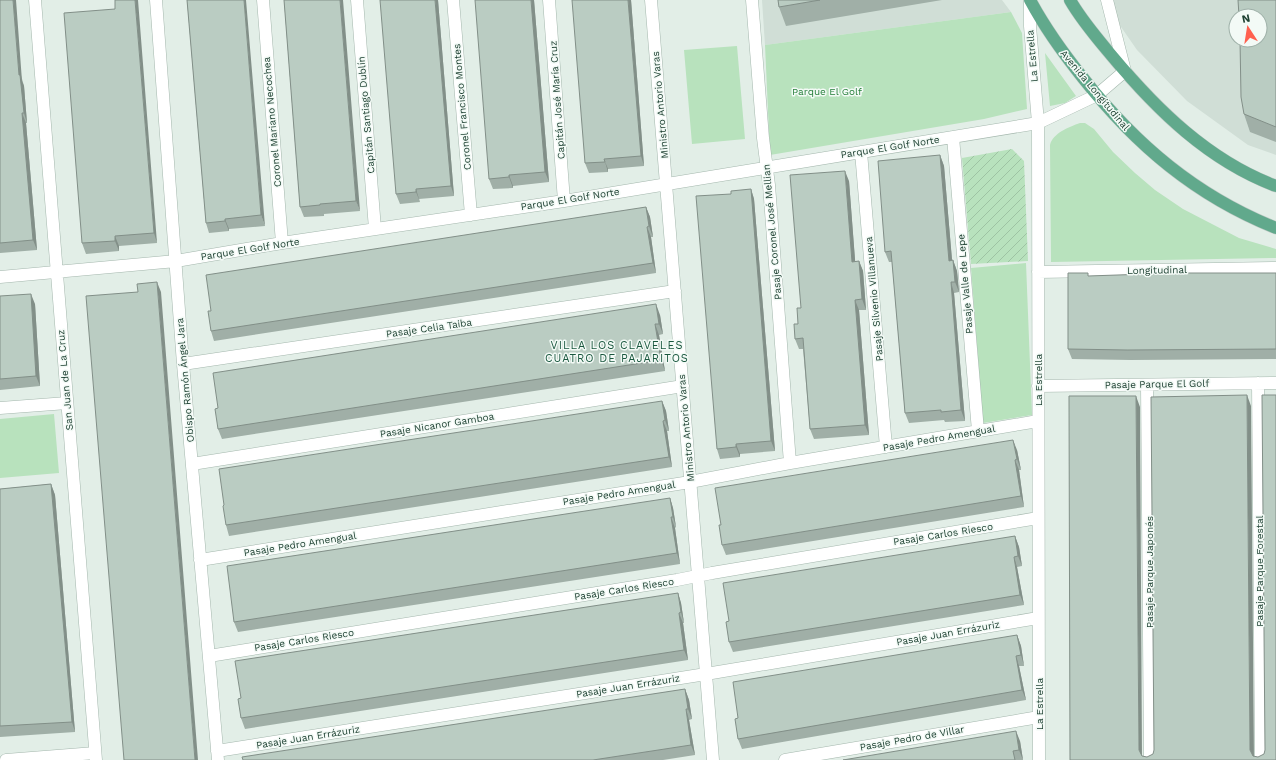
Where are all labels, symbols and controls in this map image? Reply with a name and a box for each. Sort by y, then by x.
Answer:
north arrow [1228,8,1268,48]
text: N [1241,12,1251,26]
street label: La Estrella [1024,29,1040,82]
street label: Capitán José María Cruz [547,40,567,160]
street label: Coronel Francisco Montes [451,43,473,171]
street label: Avenida Longitudinal [1058,48,1132,132]
street label: Ministro Antorio Varas [650,51,670,159]
street label: Coronel Mariano Necochea [261,56,283,188]
street label: Capitán Santiago Dublín [355,56,377,174]
park label: Parque El Golf [792,86,862,97]
street label: Parque El Golf Norte [840,134,940,160]
street label: Pasaje Coronel José Mellian [761,164,783,300]
street label: Parque El Golf Norte [520,186,620,212]
street label: Pasaje Valle de Lepe [955,233,975,334]
street label: Parque El Golf Norte [200,236,300,262]
street label: Pasaje Silvenio Villanueva [863,236,885,362]
street label: Longitudinal [1127,264,1187,276]
street label: Pasaje Celia Taiba [385,316,473,339]
street label: Obispo Ramón Ángel Jara [174,317,196,443]
street label: San Juan de La Cruz [55,329,75,431]
district label: VILLA LOS CLAVELES CUATRO DE PAJARITOS [545,339,689,365]
street label: La Estrella [1033,354,1044,406]
street label: Ministro Antorio Varas [676,374,696,482]
street label: Pasaje Parque El Golf [1105,378,1209,390]
street label: Pasaje Nicanor Gamboa [379,410,495,439]
street label: Pasaje Pedro Amengual [882,423,996,453]
street label: Pasaje Pedro Amengual [562,479,676,507]
street label: Pasaje Parque Forestal [1254,515,1265,627]
street label: Pasaje Parque Japonés [1144,516,1155,628]
street label: Pasaje Carlos Riesco [892,521,994,547]
street label: Pasaje Pedro Amengual [243,530,357,558]
street label: Pasaje Carlos Riesco [573,576,675,602]
street label: Pasaje Juan Errázuriz [895,618,1001,648]
street label: Pasaje Carlos Riesco [253,627,355,653]
street label: Pasaje Juan Errázuriz [575,672,681,700]
street label: La Estrella [1034,678,1045,730]
street label: Pasaje Juan Errázuriz [255,723,361,751]
street label: Pasaje Pedro de Villar [859,723,965,753]

